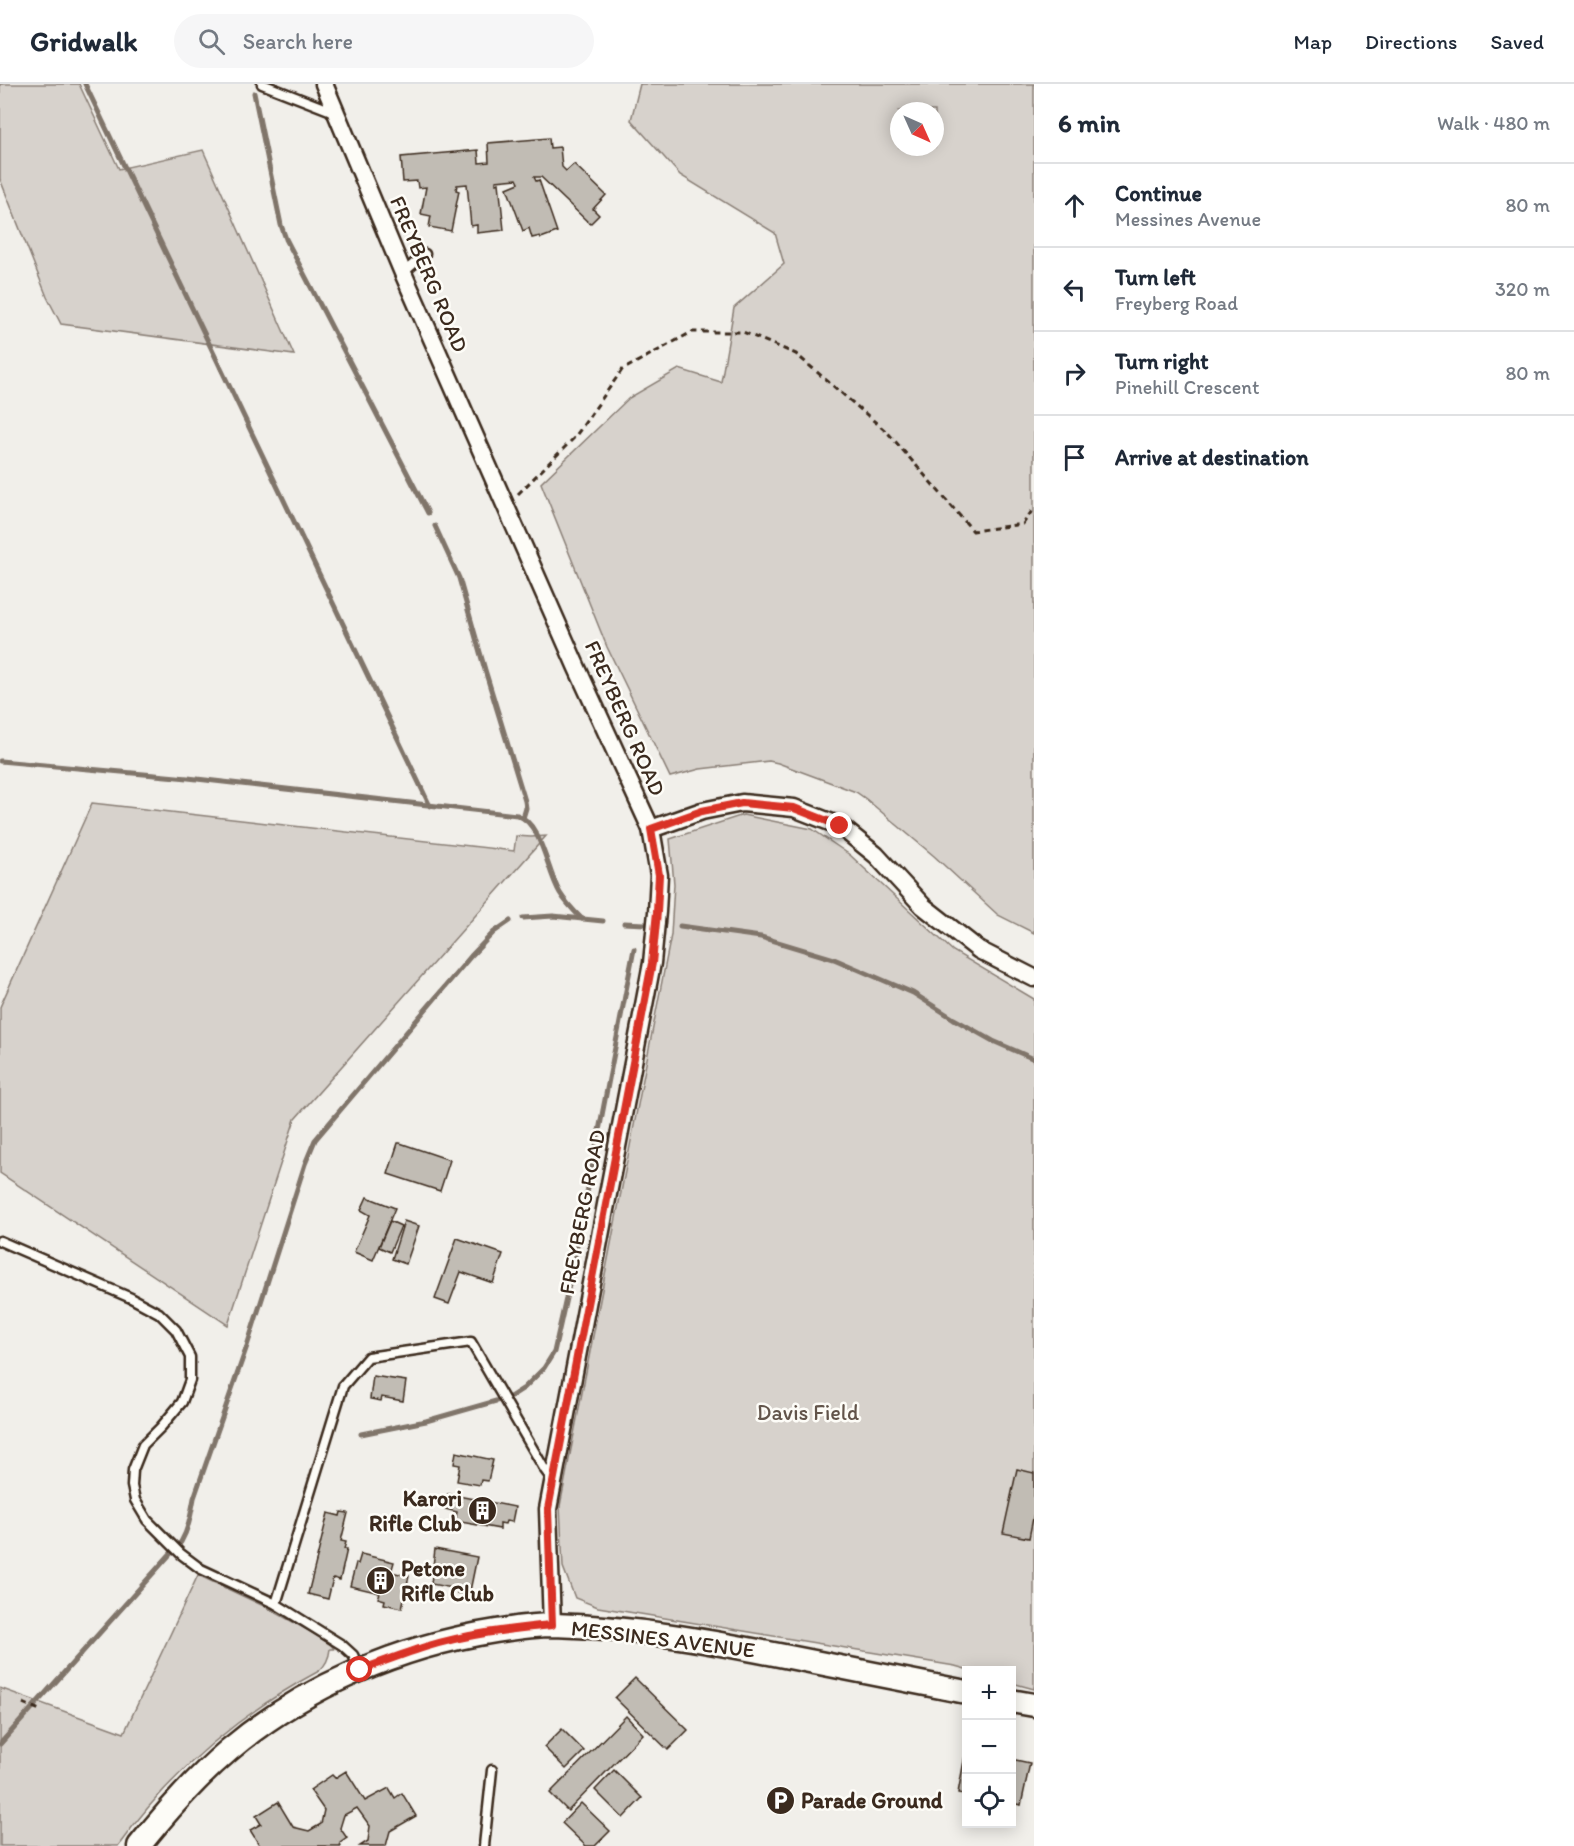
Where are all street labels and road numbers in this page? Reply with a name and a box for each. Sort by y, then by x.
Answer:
street label: FREYBERG ROAD [384,192,474,356]
street label: FREYBERG ROAD [579,636,671,800]
street label: FREYBERG ROAD [553,1127,611,1297]
street label: MESSINES AVENUE [569,1614,757,1664]

